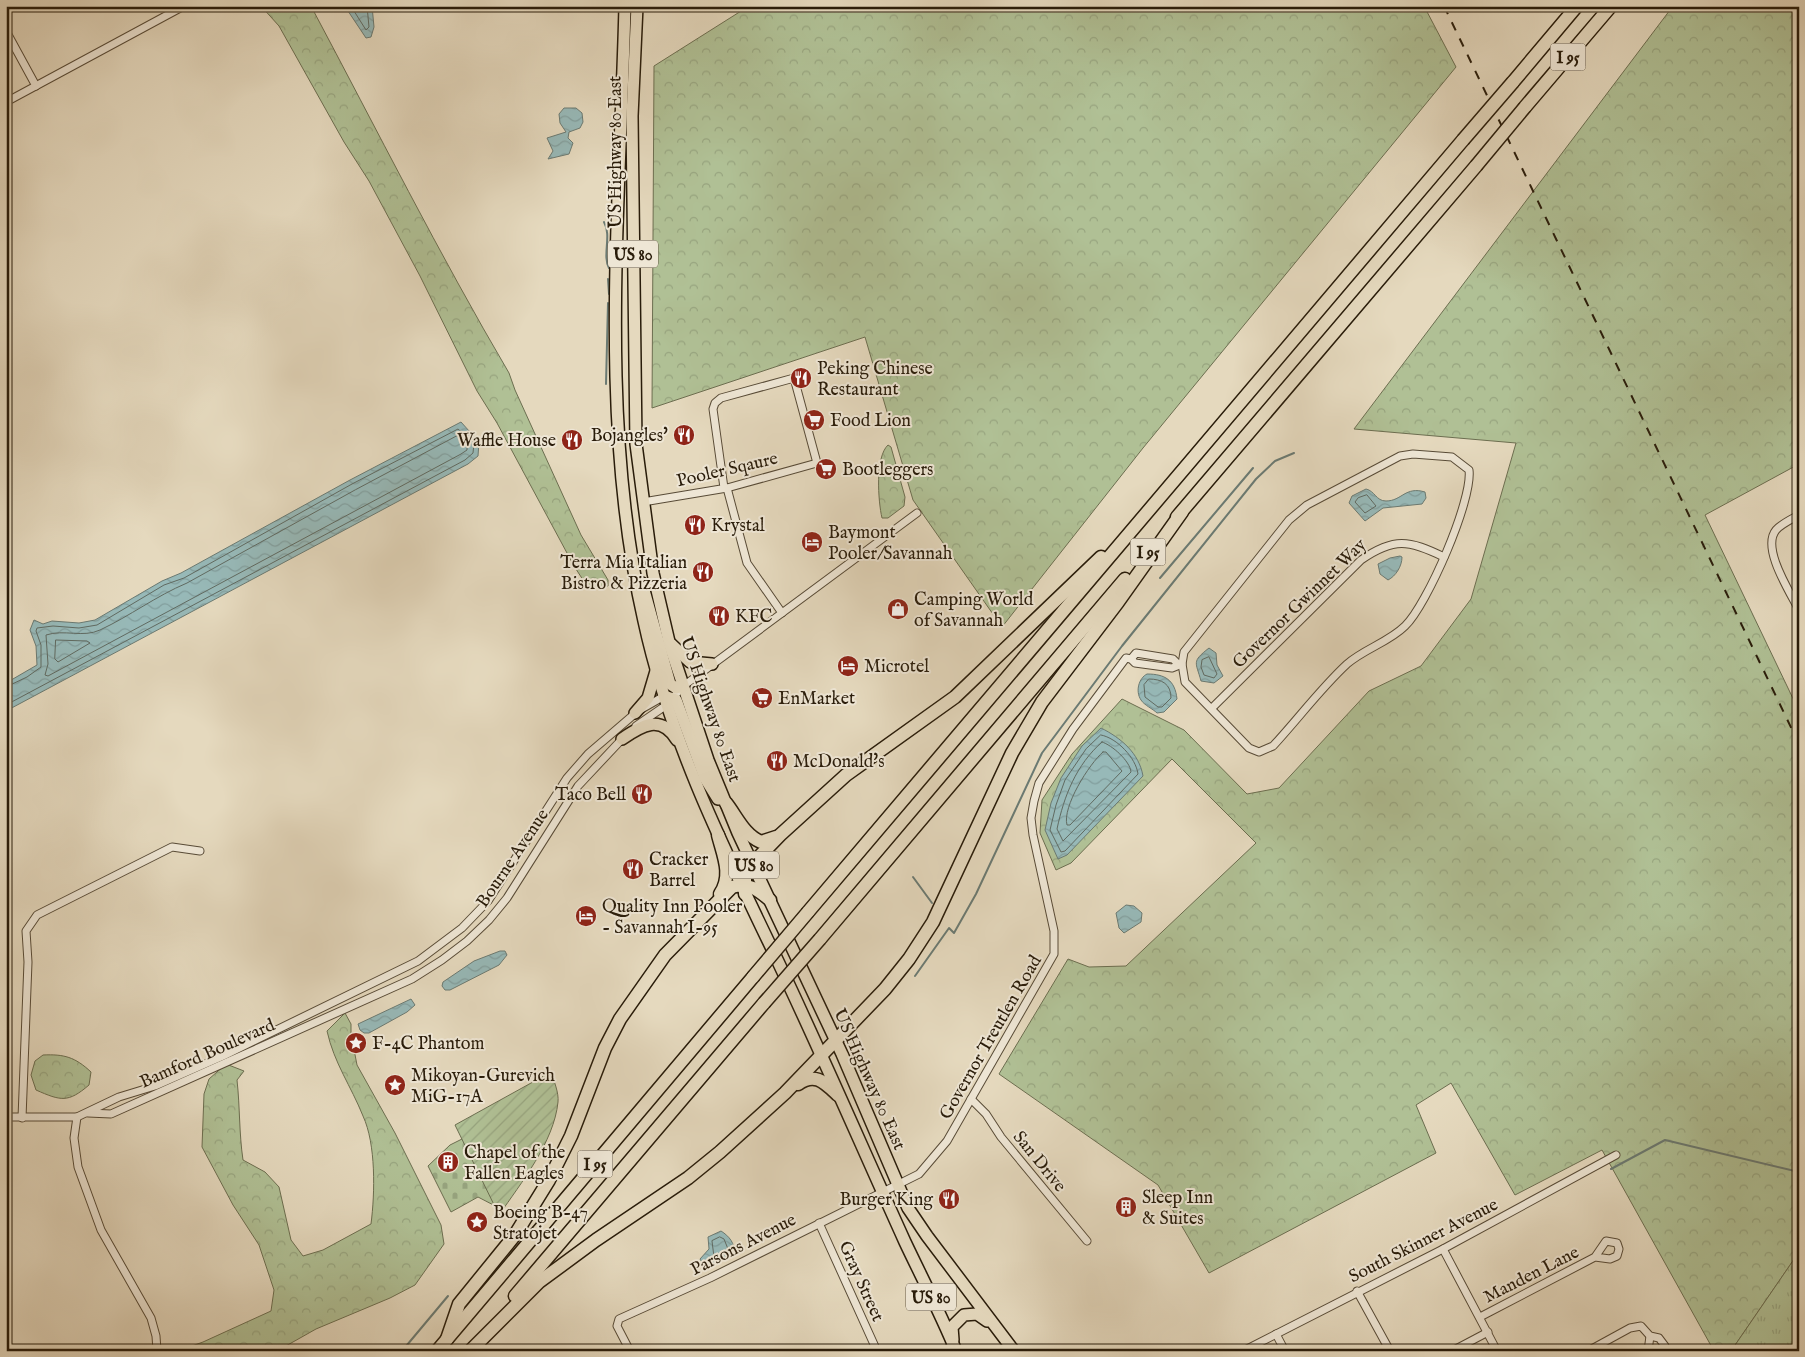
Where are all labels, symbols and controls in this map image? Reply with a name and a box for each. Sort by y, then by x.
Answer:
road number: I 95 [1550,44,1586,70]
street label: US Highway 80 East [605,76,628,228]
road number: US 80 [608,240,658,268]
place label: Peking Chinese Restaurant [817,358,933,402]
restaurant icon: Peking Chinese Restaurant [789,366,813,390]
supermarket icon: Food Lion [802,408,826,432]
place label: Food Lion [830,410,911,433]
restaurant icon: Bojangles' [672,423,696,447]
place label: Bojangles' [591,425,668,448]
restaurant icon: Waffle House [560,428,584,452]
place label: Waffle House [457,430,556,453]
street label: Pooler Sqaure [674,448,780,493]
supermarket icon: Bootleggers [814,457,838,481]
place label: Bootleggers [842,459,933,482]
restaurant icon: Krystal [683,513,707,537]
place label: Krystal [711,515,765,538]
place label: Baymont Pooler/Savannah [828,522,953,566]
hotel icon: Baymont Pooler/Savannah [800,530,824,554]
street label: Governor Gwinnet Way [1228,534,1372,674]
road number: I 95 [1130,538,1166,566]
place label: Terra Mia Italian Bistro & Pizzeria [560,552,687,596]
restaurant icon: Terra Mia Italian Bistro & Pizzeria [691,560,715,584]
place label: Camping World of Savannah [914,589,1034,633]
shop icon: Camping World of Savannah [886,597,910,621]
restaurant icon: KFC [707,604,731,628]
place label: KFC [735,606,772,629]
street label: US Highway 80 East [674,634,745,785]
hotel icon: Microtel [836,654,860,678]
place label: Microtel [864,656,929,679]
supermarket icon: EnMarket [750,686,774,710]
place label: EnMarket [778,688,855,711]
restaurant icon: McDonald's [765,749,789,773]
place label: McDonald's [793,751,885,774]
restaurant icon: Taco Bell [630,782,654,806]
place label: Taco Bell [555,784,626,807]
street label: Bourne Avenue [472,805,555,913]
place label: Cracker Barrel [649,849,709,893]
road number: US 80 [729,852,779,878]
restaurant icon: Cracker Barrel [621,857,645,881]
place label: Quality Inn Pooler - Savannah I-95 [602,896,743,940]
hotel icon: Quality Inn Pooler - Savannah I-95 [574,904,598,928]
street label: Governor Treutlen Road [935,951,1048,1124]
street label: US Highway 80 East [827,1005,910,1154]
street label: Bamford Boulevard [136,1014,279,1095]
place icon: F-4C Phantom [344,1031,368,1055]
place label: F-4C Phantom [372,1033,485,1056]
place label: Mikoyan-Gurevich MiG-17A [411,1065,555,1109]
place icon: Mikoyan-Gurevich MiG-17A [383,1073,407,1097]
street label: San Drive [1007,1127,1071,1197]
place label: Chapel of the Fallen Eagles [464,1142,565,1186]
building icon: Chapel of the Fallen Eagles [436,1150,460,1174]
road number: I 95 [578,1150,612,1178]
restaurant icon: Burger King [937,1187,961,1211]
place label: Sleep Inn & Suites [1142,1187,1214,1231]
place label: Burger King [839,1189,933,1212]
street label: South Skinner Avenue [1345,1194,1502,1289]
building icon: Sleep Inn & Suites [1114,1195,1138,1219]
place label: Boeing B-47 Stratojet [493,1202,588,1246]
street label: Parsons Avenue [687,1209,800,1282]
place icon: Boeing B-47 Stratojet [465,1210,489,1234]
street label: Gray Street [833,1238,889,1326]
street label: Manden Lane [1480,1241,1583,1309]
road number: US 80 [906,1284,956,1310]

